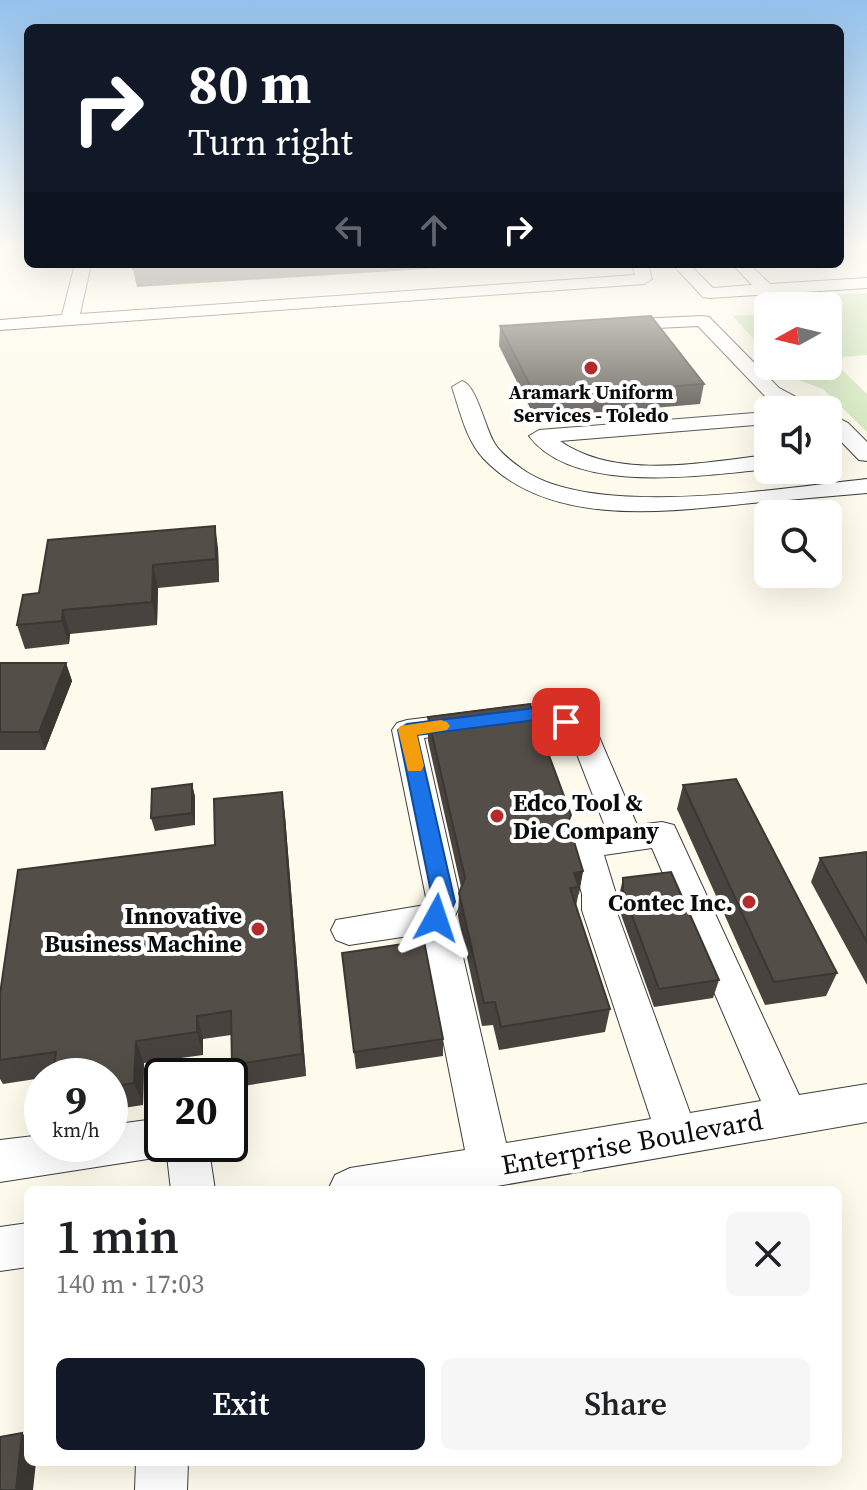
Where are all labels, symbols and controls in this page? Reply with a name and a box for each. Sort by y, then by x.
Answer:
text: 80 m [188,45,311,122]
icon: right [56,56,160,160]
text: Turn right [188,118,353,167]
icon: left [328,208,372,252]
icon: ahead [412,208,456,252]
icon: right [496,208,540,252]
north arrow [754,292,842,380]
map controls [754,292,842,588]
marker: Aramark Uniform Services - Toledo [582,359,600,377]
place label: Aramark Uniform Services - Toledo [509,378,673,429]
button: sound [754,396,842,484]
button: search [754,500,842,588]
pin [532,688,600,756]
icon: arrive [544,700,588,744]
place label: Edco Tool & Die Company [513,786,659,847]
marker: Edco Tool & Die Company [488,807,506,825]
position arrow [394,876,478,960]
place label: Contec Inc. [608,886,733,919]
marker: Contec Inc. [740,893,758,911]
place label: Innovative Business Machine [44,899,242,960]
marker: Innovative Business Machine [249,920,267,938]
speed limit sign: 20 [144,1058,248,1162]
text: 9 [65,1073,87,1127]
street label: Enterprise Boulevard [498,1100,766,1184]
text: km/h [52,1116,100,1144]
text: 1 min [56,1203,179,1269]
button: close [726,1212,810,1296]
text: 140 m · 17:03 [56,1266,204,1302]
button: Exit [56,1358,425,1450]
button: Share [441,1358,810,1450]

